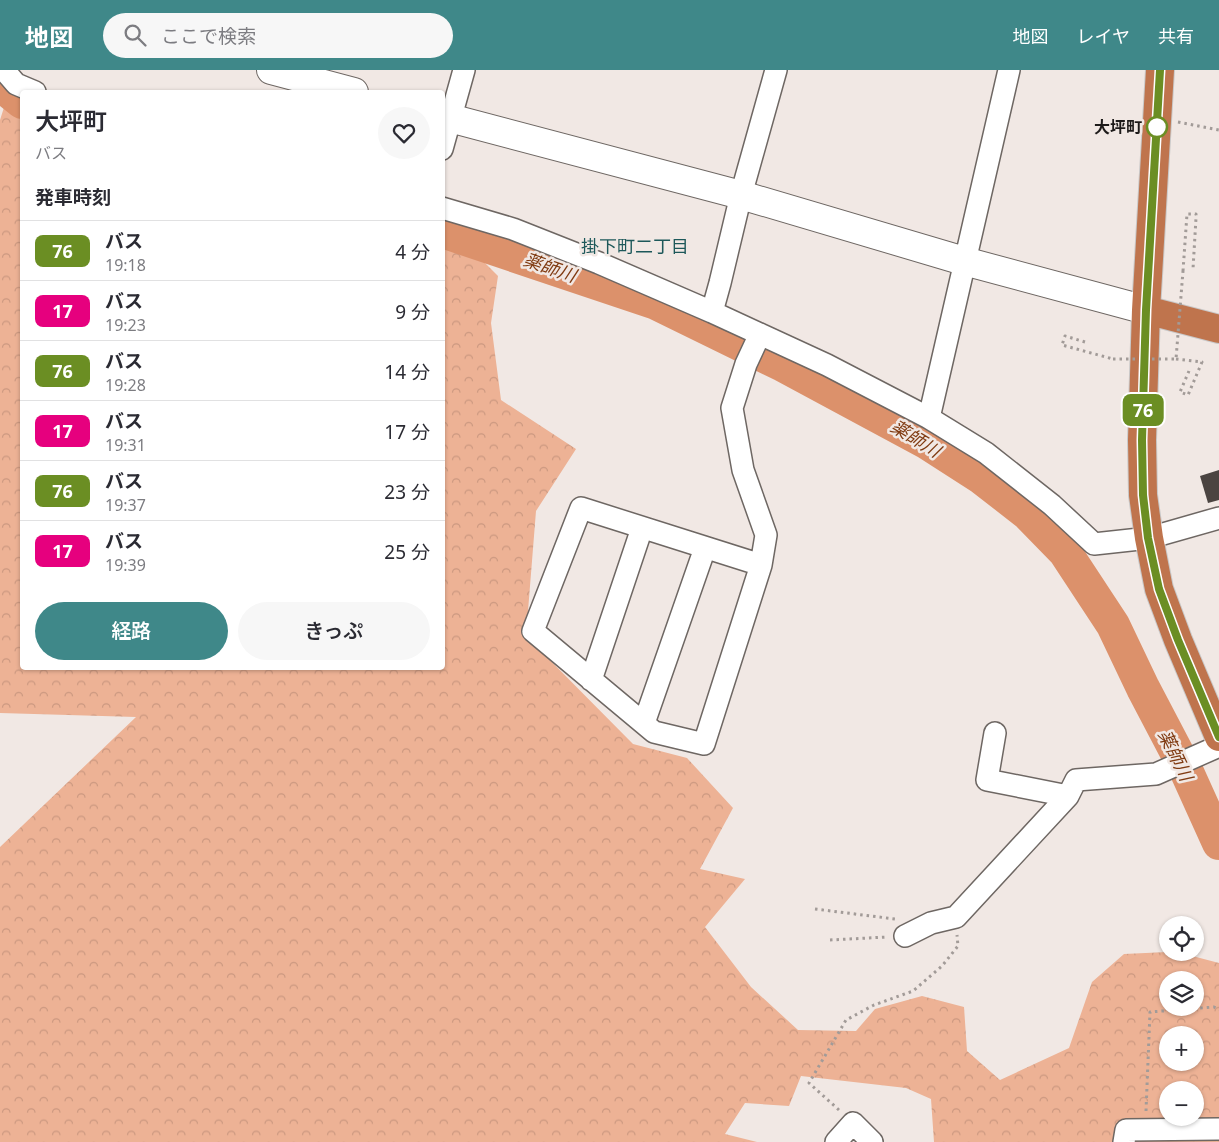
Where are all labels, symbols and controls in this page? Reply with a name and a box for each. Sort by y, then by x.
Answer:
search box [103,13,453,58]
text: 地図 [25,20,73,53]
icon: search [121,21,149,49]
text: ここで検索 [161,23,256,49]
text: 地図 [1013,24,1049,48]
text: レイヤ [1077,24,1130,48]
text: 共有 [1158,24,1194,48]
text: 大坪町 [35,104,107,137]
button: heart [378,107,430,159]
place label: 大坪町 [1094,116,1142,138]
marker: 大坪町 [1146,116,1168,138]
text: バス [35,142,67,164]
text: 発車時刻 [35,184,111,210]
text: バス [105,228,143,254]
district label: 掛下町二丁目 [581,234,689,258]
text: 76 [52,239,73,263]
text: 4 分 [395,239,430,265]
water label: 薬師川 [521,247,581,288]
text: 19:18 [105,254,146,276]
text: バス [105,288,143,314]
text: 17 [52,299,73,323]
text: 9 分 [395,299,430,325]
text: 19:23 [105,314,146,336]
text: バス [105,348,143,374]
text: 76 [52,359,73,383]
text: 14 分 [384,359,430,385]
text: 19:28 [105,374,146,396]
line badge: 76 [1120,394,1166,426]
text: 76 [1133,398,1153,422]
text: バス [105,408,143,434]
water label: 薬師川 [887,414,947,463]
text: 17 [52,419,73,443]
text: 17 分 [384,419,430,445]
text: 19:31 [105,434,146,456]
text: バス [105,468,143,494]
text: 76 [52,479,73,503]
text: 23 分 [384,479,430,505]
text: 19:37 [105,494,146,516]
text: バス [105,528,143,554]
text: 17 [52,539,73,563]
text: 25 分 [384,539,430,565]
text: 19:39 [105,554,146,576]
button: 経路 [35,602,228,660]
button: きっぷ [238,602,430,660]
water label: 薬師川 [1153,725,1199,786]
map controls [1159,916,1204,1126]
button: locate [1159,916,1204,961]
button: layers [1159,971,1204,1016]
button: + [1159,1026,1204,1071]
button: − [1159,1081,1204,1126]

